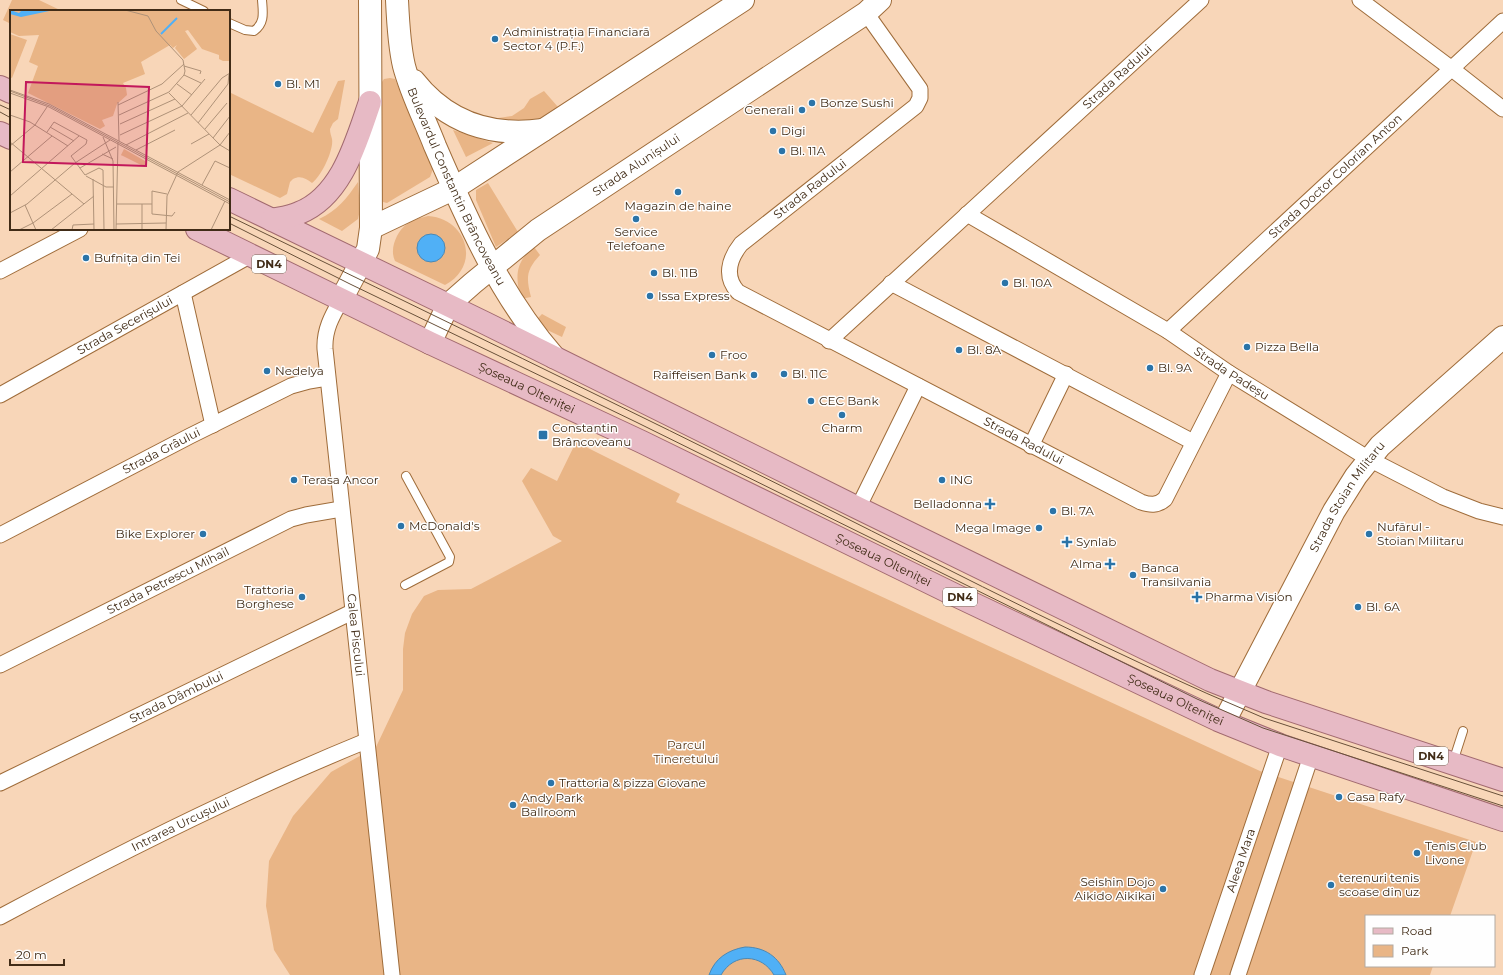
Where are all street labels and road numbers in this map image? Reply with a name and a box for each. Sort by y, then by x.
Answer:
street label: Strada Radului [1079,41,1155,112]
street label: Bulevardul Constantin Brâncoveanu [405,85,509,288]
street label: Strada Doctor Colorian Anton [1265,110,1405,241]
street label: Strada Alunișului [589,130,683,199]
street label: Strada Radului [770,155,849,222]
road number: DN4 [252,255,286,273]
street label: Strada Secerișului [74,292,175,358]
street label: Strada Padeșu [1191,343,1272,403]
street label: Șoseaua Olteniței [476,359,577,417]
street label: Strada Radului [981,413,1066,467]
street label: Strada Grâului [120,424,202,477]
street label: Strada Stoian Militaru [1306,438,1388,555]
street label: Șoseaua Olteniței [833,530,934,589]
street label: Strada Petrescu Mihail [104,543,231,617]
road number: DN4 [943,588,977,606]
street label: Calea Piscului [344,593,368,677]
street label: Strada Dâmbului [127,668,225,726]
street label: Șoseaua Olteniței [1125,670,1226,729]
road number: DN4 [1414,747,1448,765]
street label: Intrarea Urcușului [129,794,232,854]
street label: Aleea Mara [1223,826,1258,894]

